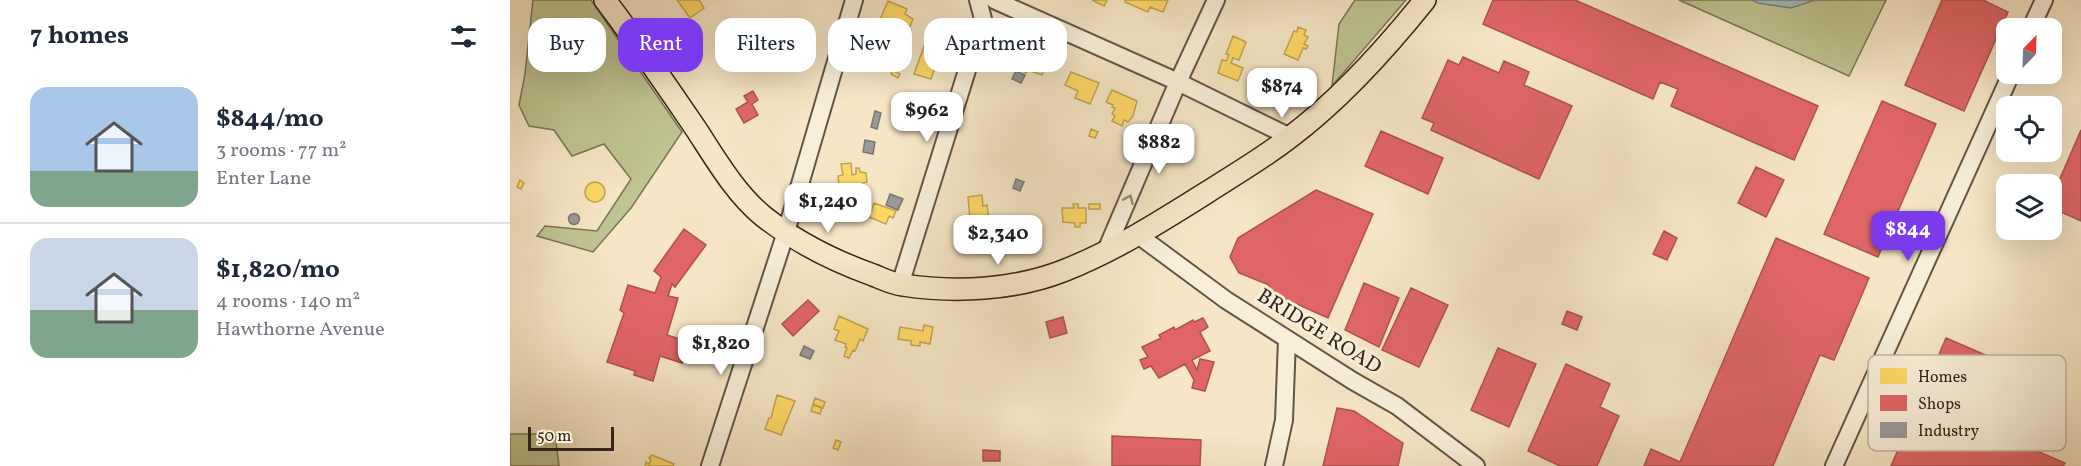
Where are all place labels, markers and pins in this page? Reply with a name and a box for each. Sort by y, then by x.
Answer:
pin: $874 [1246,68,1318,119]
pin: $962 [891,92,963,143]
pin: $882 [1123,124,1195,175]
pin: $1,240 [779,183,877,234]
pin: $844 [1872,211,1944,262]
pin: $2,340 [949,215,1047,266]
pin: $1,820 [672,325,770,376]

